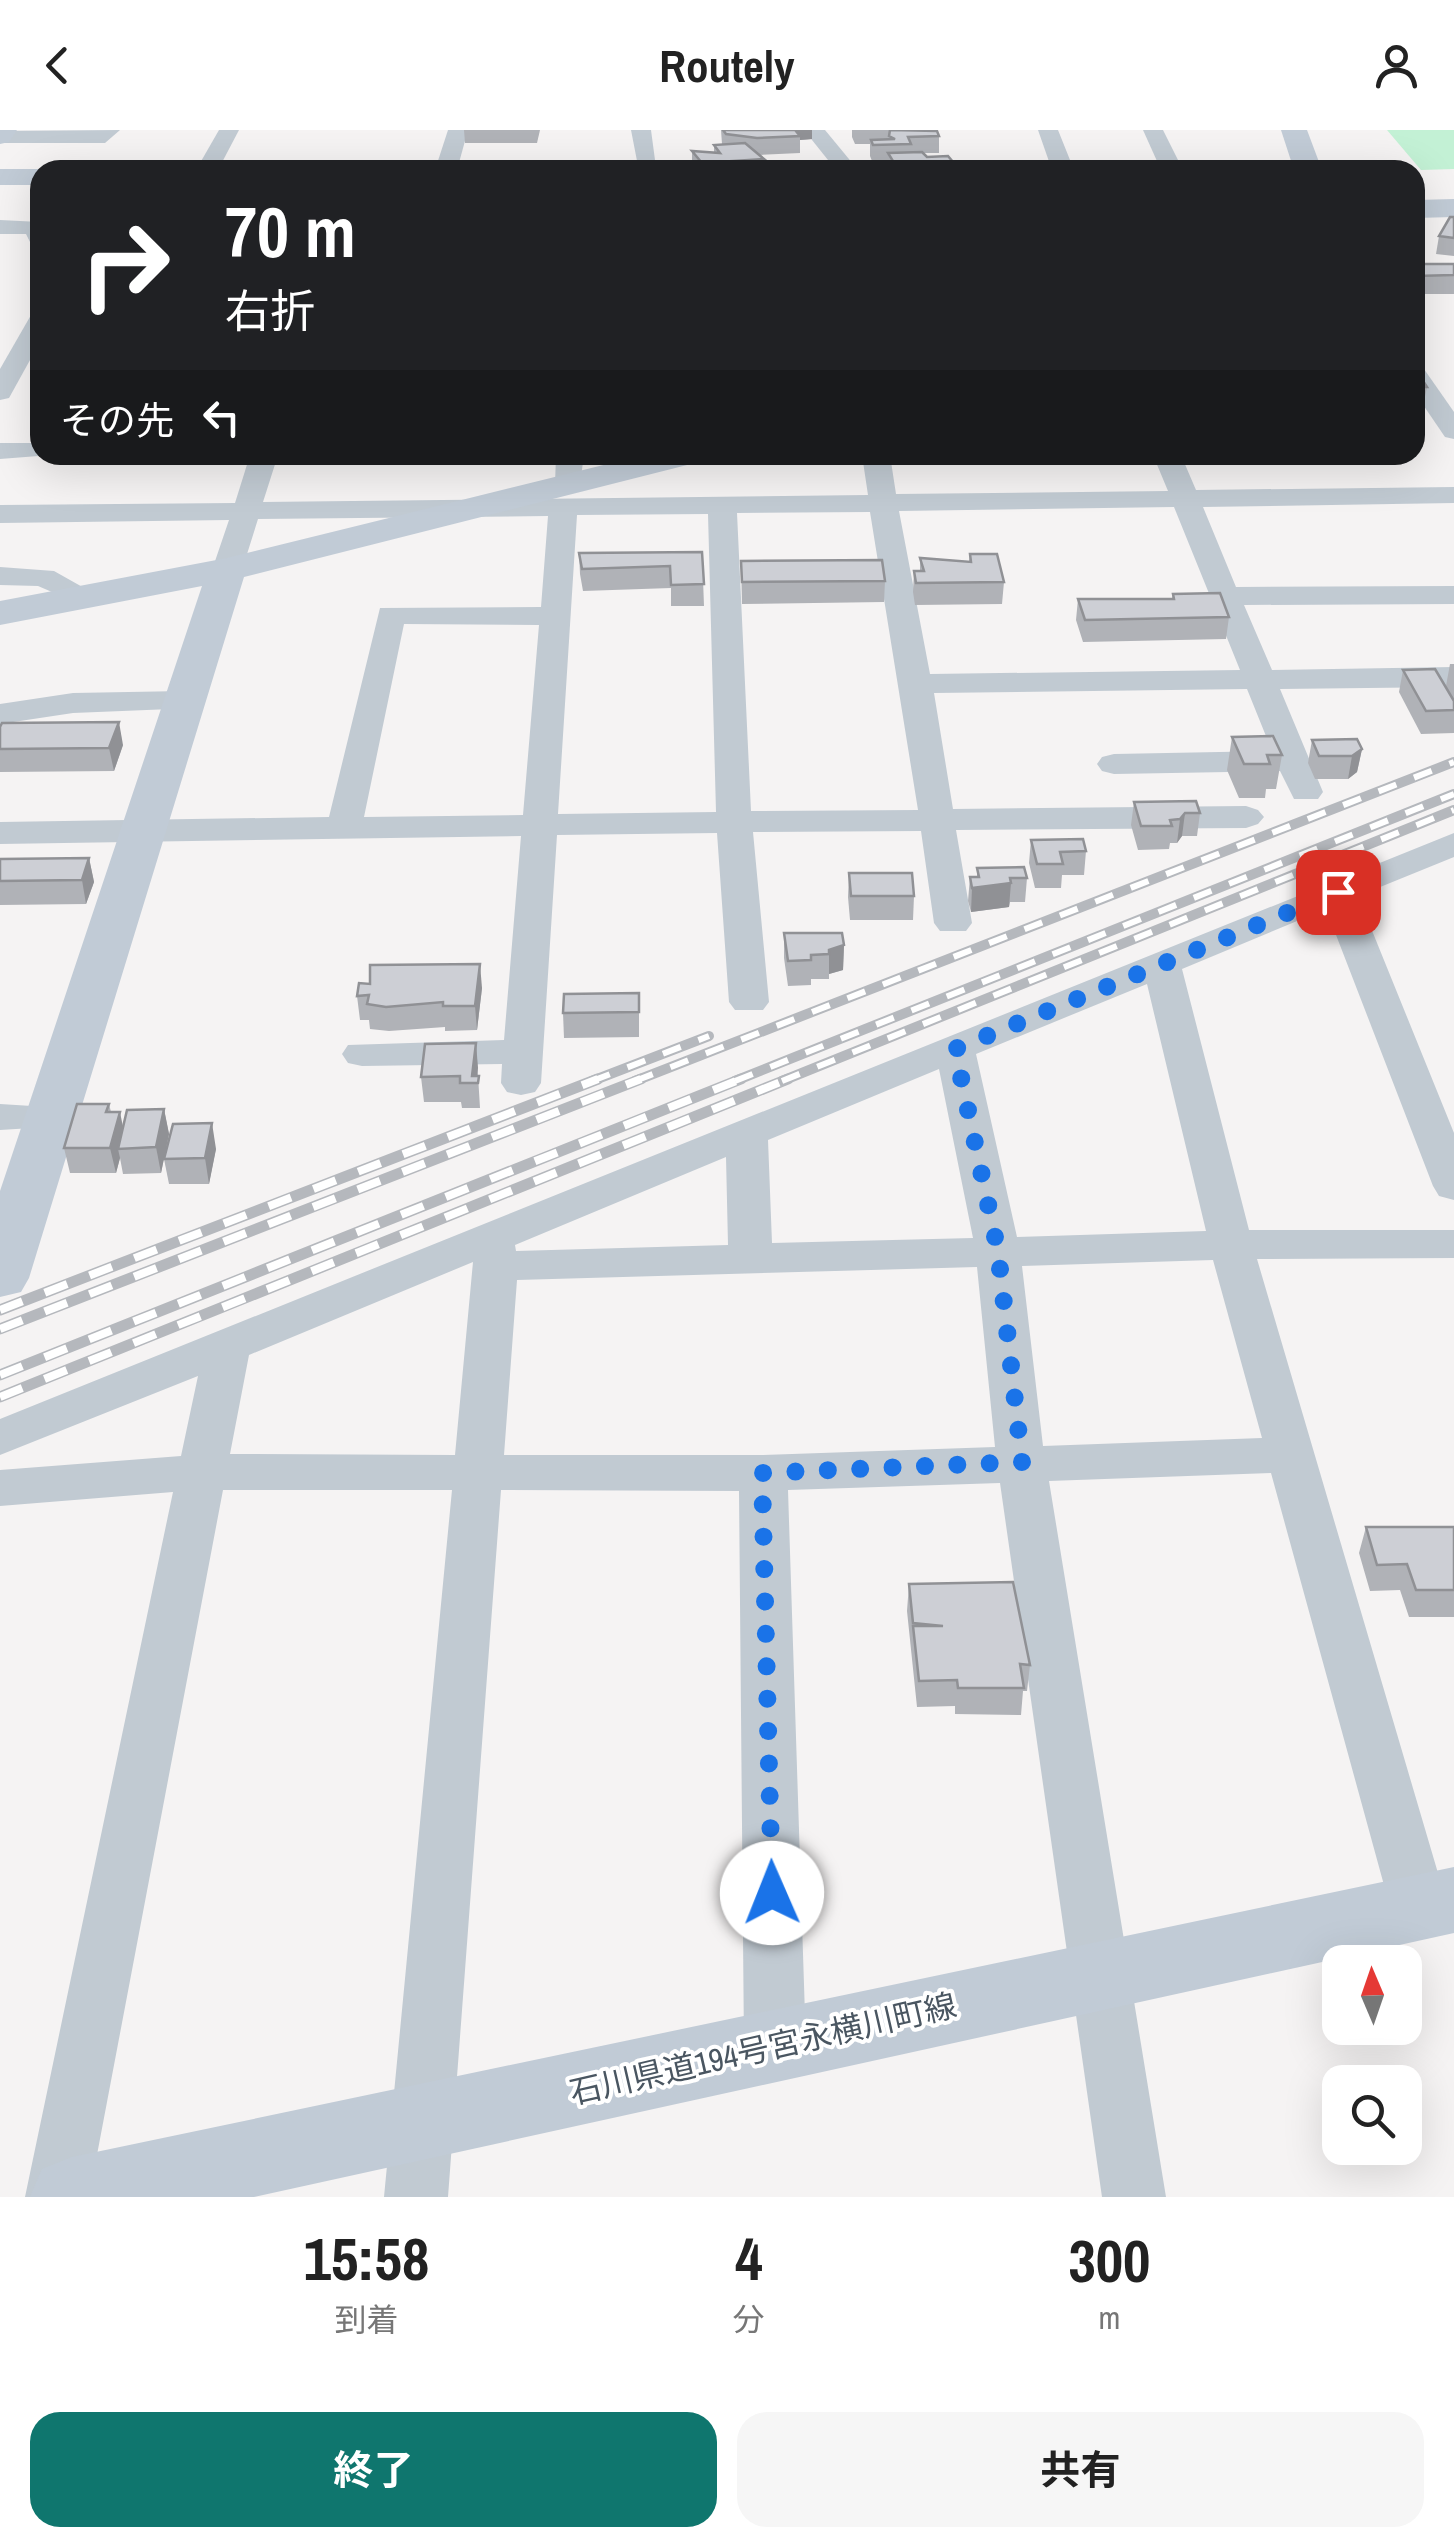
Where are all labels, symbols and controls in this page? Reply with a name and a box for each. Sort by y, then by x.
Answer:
text: Routely [659,35,795,96]
icon: back [30,38,85,93]
icon: person [1369,38,1424,93]
text: 70 m [225,185,356,279]
icon: right [60,200,190,330]
text: 右折 [225,280,315,341]
icon: left [194,390,249,445]
text: その先 [60,395,174,446]
pin [1296,850,1381,935]
icon: arrive [1311,865,1366,920]
position arrow [720,1841,824,1945]
north arrow [1322,1945,1422,2045]
map controls [1322,1945,1422,2165]
street label: 石川県道194号宮永横川町線 [565,1983,961,2114]
button: search [1322,2065,1422,2165]
text: 15:58 [304,2218,429,2299]
text: 4 [735,2218,763,2299]
text: 300 [1068,2220,1150,2301]
text: m [1099,2296,1120,2339]
text: 到着 [334,2298,398,2341]
text: 分 [733,2298,765,2341]
button: 終了 [30,2412,717,2527]
button: 共有 [737,2412,1424,2527]

